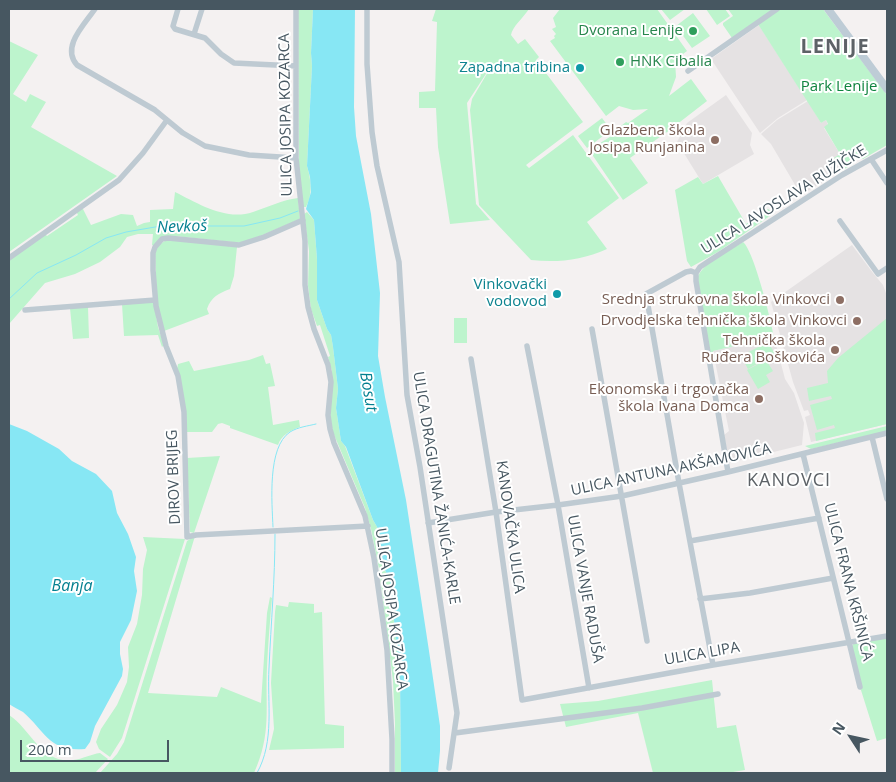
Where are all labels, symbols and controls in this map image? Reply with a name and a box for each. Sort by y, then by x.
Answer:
place label: Dvorana Lenije [578,22,683,40]
marker: Dvorana Lenije [687,25,699,37]
street label: ULICA JOSIPA KOZARCA [276,33,296,197]
district label: LENIJE [800,35,870,59]
place label: HNK Cibalia [630,53,712,71]
marker: HNK Cibalia [614,56,626,68]
place label: Zapadna tribina [459,59,570,77]
marker: Zapadna tribina [574,62,586,74]
park label: Park Lenije [801,78,877,96]
place label: Glazbena škola Josipa Runjanina [589,122,705,157]
marker: Glazbena škola Josipa Runjanina [709,134,721,146]
street label: ULICA LAVOSLAVA RUŽIČKE [698,142,870,258]
water label: Nevkoš [157,217,207,237]
place label: Vinkovački vodovod [473,276,547,311]
marker: Vinkovački vodovod [551,288,563,300]
place label: Srednja strukovna škola Vinkovci [602,291,830,309]
marker: Srednja strukovna škola Vinkovci [834,294,846,306]
place label: Drvodjelska tehnička škola Vinkovci [600,312,847,330]
marker: Drvodjelska tehnička škola Vinkovci [851,315,863,327]
place label: Tehnička škola Ruđera Boškovića [701,332,825,367]
marker: Tehnička škola Ruđera Boškovića [829,344,841,356]
street label: ULICA DRAGUTINA ŽANIĆA-KARLE [409,370,463,606]
water label: Bosut [355,371,381,413]
place label: Ekonomska i trgovačka škola Ivana Domca [589,381,749,416]
marker: Ekonomska i trgovačka škola Ivana Domca [753,393,765,405]
street label: DIROV BRIJEG [163,429,185,525]
street label: ULICA ANTUNA AKŠAMOVIĆA [569,440,773,500]
street label: KANOVAČKA ULICA [492,459,528,595]
district label: KANOVCI [746,470,832,492]
street label: ULICA FRANA KRŠINIĆA [820,501,876,663]
street label: ULICA VANJE RADUŠA [563,514,607,664]
street label: ULICA JOSIPA KOZARCA [371,527,411,691]
water label: Banja [52,576,92,596]
street label: ULICA LIPA [663,639,741,669]
north arrow [826,712,876,762]
text: N [827,718,849,738]
scale bar [22,730,171,762]
text: 200 m [28,739,72,759]

